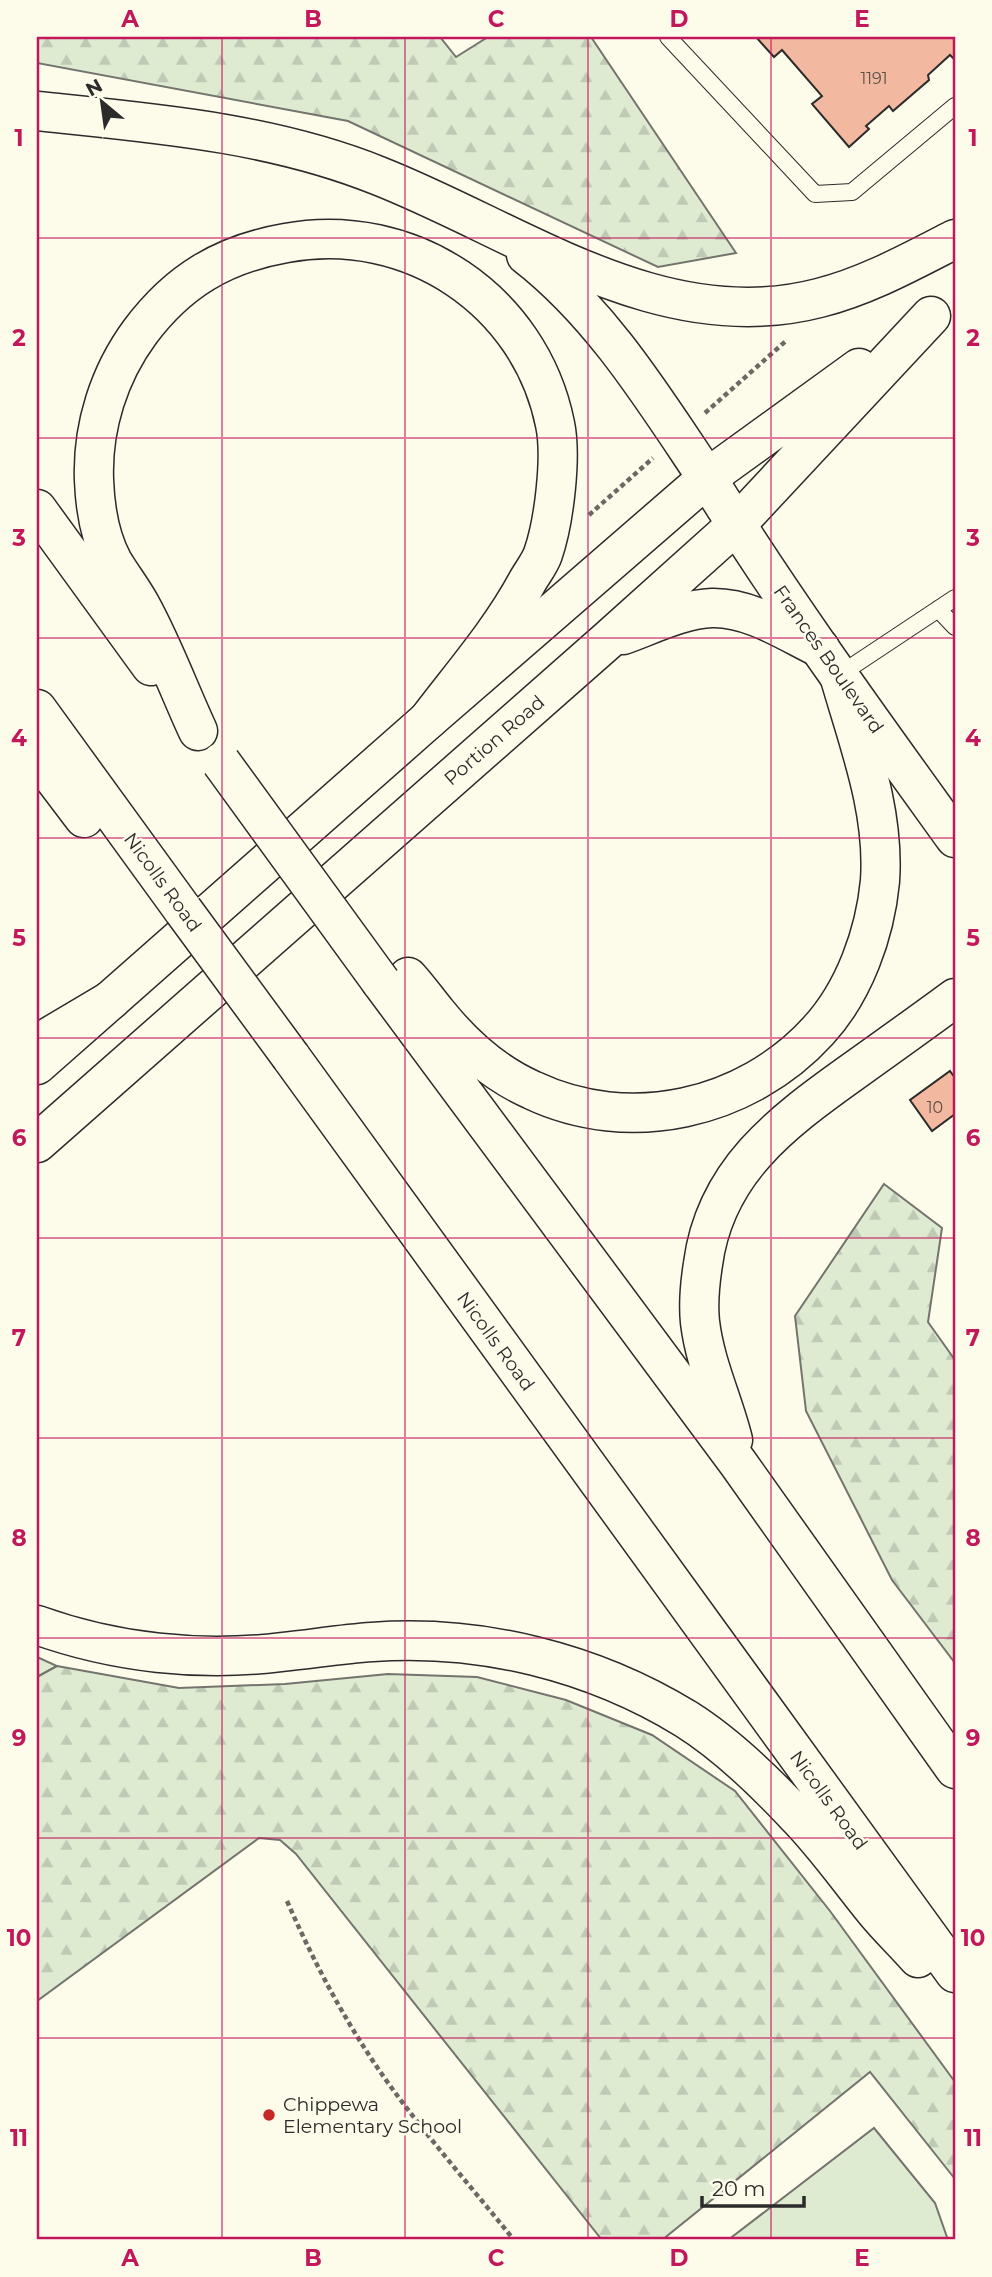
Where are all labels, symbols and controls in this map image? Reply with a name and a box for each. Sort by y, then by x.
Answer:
text: A [120,5,139,33]
text: B [304,5,322,33]
text: C [488,5,505,33]
text: D [670,5,689,33]
text: E [854,5,870,33]
north arrow [66,66,136,136]
house number: 1191 [860,69,888,88]
text: N [82,74,106,101]
text: 1 [14,124,24,152]
text: 1 [968,124,978,152]
text: 2 [12,324,26,352]
text: 2 [966,324,980,352]
text: 3 [11,524,26,552]
text: 3 [965,524,980,552]
street label: Frances Boulevard [769,581,888,738]
street label: Portion Road [439,691,549,790]
text: 4 [11,724,27,752]
text: 4 [965,724,981,752]
street label: Nicolls Road [119,828,206,936]
text: 5 [12,924,26,952]
text: 5 [966,924,980,952]
house number: 10 [927,1098,943,1117]
text: 6 [12,1124,27,1152]
text: 6 [966,1124,981,1152]
street label: Nicolls Road [452,1287,539,1395]
text: 7 [12,1324,26,1352]
text: 7 [966,1324,980,1352]
text: 8 [11,1524,27,1552]
text: 8 [965,1524,981,1552]
text: 9 [12,1724,26,1752]
text: 9 [966,1724,980,1752]
street label: Nicolls Road [785,1746,872,1854]
text: 10 [7,1924,31,1952]
text: 10 [961,1924,985,1952]
place label: Chippewa Elementary School [283,2093,462,2138]
marker: Chippewa Elementary School [261,2107,277,2123]
text: 11 [10,2124,28,2152]
text: 11 [964,2124,982,2152]
scale bar [702,2165,803,2209]
text: 20 m [712,2176,766,2201]
text: A [120,2244,139,2272]
text: B [304,2244,322,2272]
text: C [488,2244,505,2272]
text: D [670,2244,689,2272]
text: E [854,2244,870,2272]

